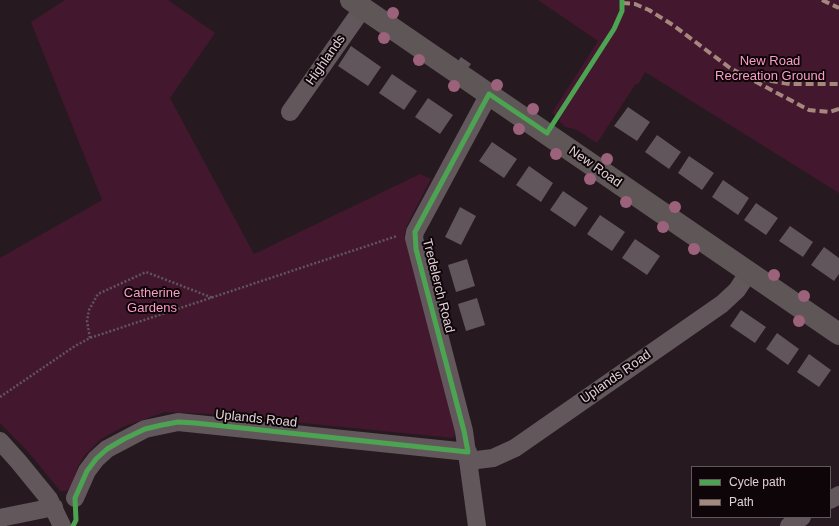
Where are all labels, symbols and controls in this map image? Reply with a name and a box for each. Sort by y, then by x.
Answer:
street label: Highlands [303,32,349,88]
park label: New Road Recreation Ground [715,53,825,84]
street label: New Road [566,143,624,191]
street label: Tredelerch Road [419,237,457,335]
park label: Catherine Gardens [124,285,180,316]
street label: Uplands Road [578,347,654,407]
street label: Uplands Road [214,407,298,431]
legend [691,466,831,518]
text: Cycle path [729,475,786,489]
text: Path [729,495,754,509]

